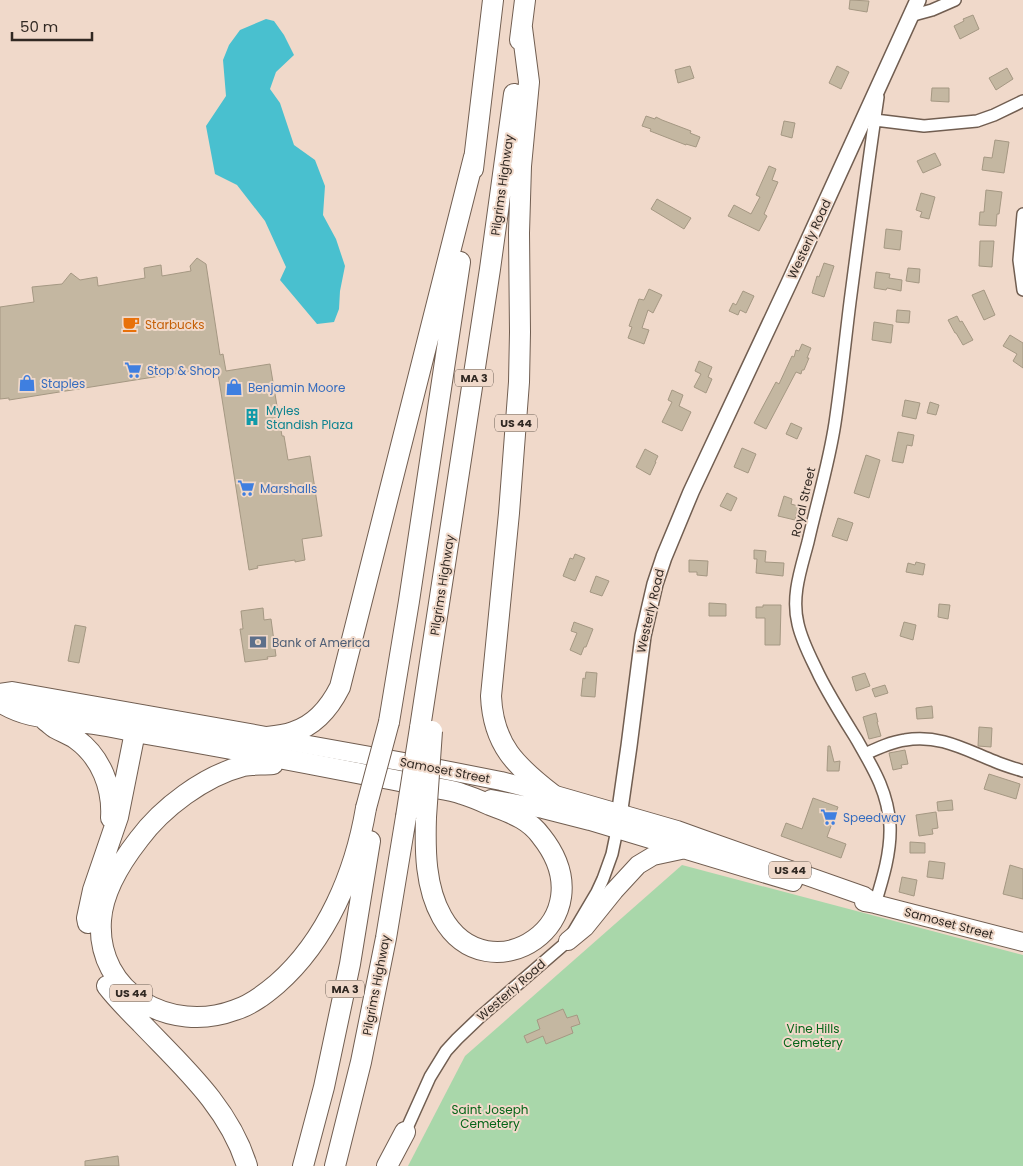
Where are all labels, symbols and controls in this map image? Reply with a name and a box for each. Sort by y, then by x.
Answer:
scale bar [12,10,92,42]
text: 50 m [20,16,58,37]
street label: Pilgrims Highway [486,133,518,237]
street label: Westerly Road [783,197,835,281]
cafe icon: Starbucks [121,314,141,334]
place label: Starbucks [145,316,205,333]
supermarket icon: Stop & Shop [123,360,143,380]
place label: Stop & Shop [147,362,220,379]
road number: MA 3 [455,369,493,386]
shop icon: Staples [17,373,37,393]
place label: Staples [41,375,85,392]
shop icon: Benjamin Moore [224,377,244,397]
place label: Benjamin Moore [248,379,345,396]
place label: Myles Standish Plaza [266,402,353,433]
building icon: Myles Standish Plaza [242,407,262,427]
road number: US 44 [495,414,537,432]
street label: Royal Street [787,465,819,539]
supermarket icon: Marshalls [236,478,256,498]
place label: Marshalls [260,480,317,497]
street label: Pilgrims Highway [426,533,458,637]
street label: Westerly Road [632,567,668,655]
bank icon: Bank of America [248,632,268,652]
place label: Bank of America [272,634,370,651]
street label: Samoset Street [398,753,492,787]
supermarket icon: Speedway [819,807,839,827]
place label: Speedway [843,809,906,826]
road number: US 44 [769,862,811,878]
street label: Samoset Street [903,903,995,943]
street label: Pilgrims Highway [358,933,394,1037]
street label: Westerly Road [473,955,549,1025]
road number: MA 3 [326,981,364,998]
road number: US 44 [110,984,152,1001]
park label: Vine Hills Cemetery [783,1020,843,1051]
park label: Saint Joseph Cemetery [452,1101,528,1132]

